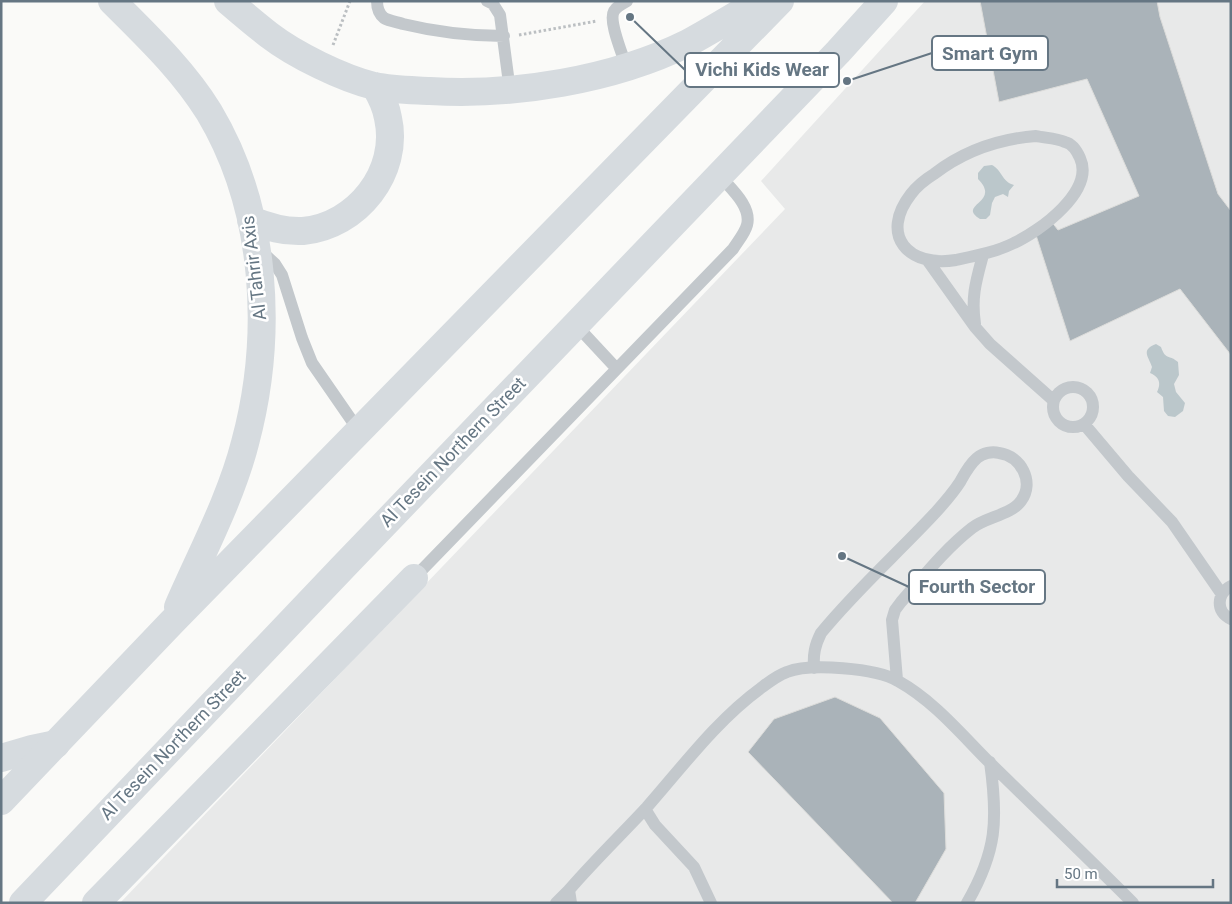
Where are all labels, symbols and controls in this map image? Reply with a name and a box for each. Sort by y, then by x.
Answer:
callout: Smart Gym [932,36,1048,70]
text: Smart Gym [942,42,1038,65]
callout: Vichi Kids Wear [685,53,839,87]
text: Vichi Kids Wear [695,58,829,81]
street label: Al Tahrir Axis [237,215,270,321]
street label: Al Tesein Northern Street [376,372,530,531]
callout: Fourth Sector [909,570,1045,604]
text: Fourth Sector [919,575,1035,598]
street label: Al Tesein Northern Street [96,665,250,824]
scale bar [1057,856,1213,888]
text: 50 m [1064,865,1098,883]

